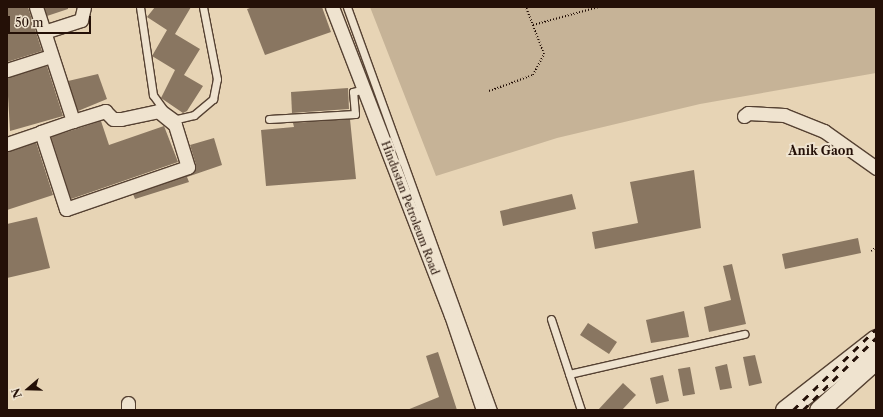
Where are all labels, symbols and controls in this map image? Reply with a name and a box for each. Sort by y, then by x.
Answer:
scale bar [10,8,93,34]
text: 50 m [15,15,44,30]
street label: Hindustan Petroleum Road [378,139,442,277]
district label: Anik Gaon [788,144,854,158]
north arrow [8,369,48,409]
text: N [9,386,25,400]

